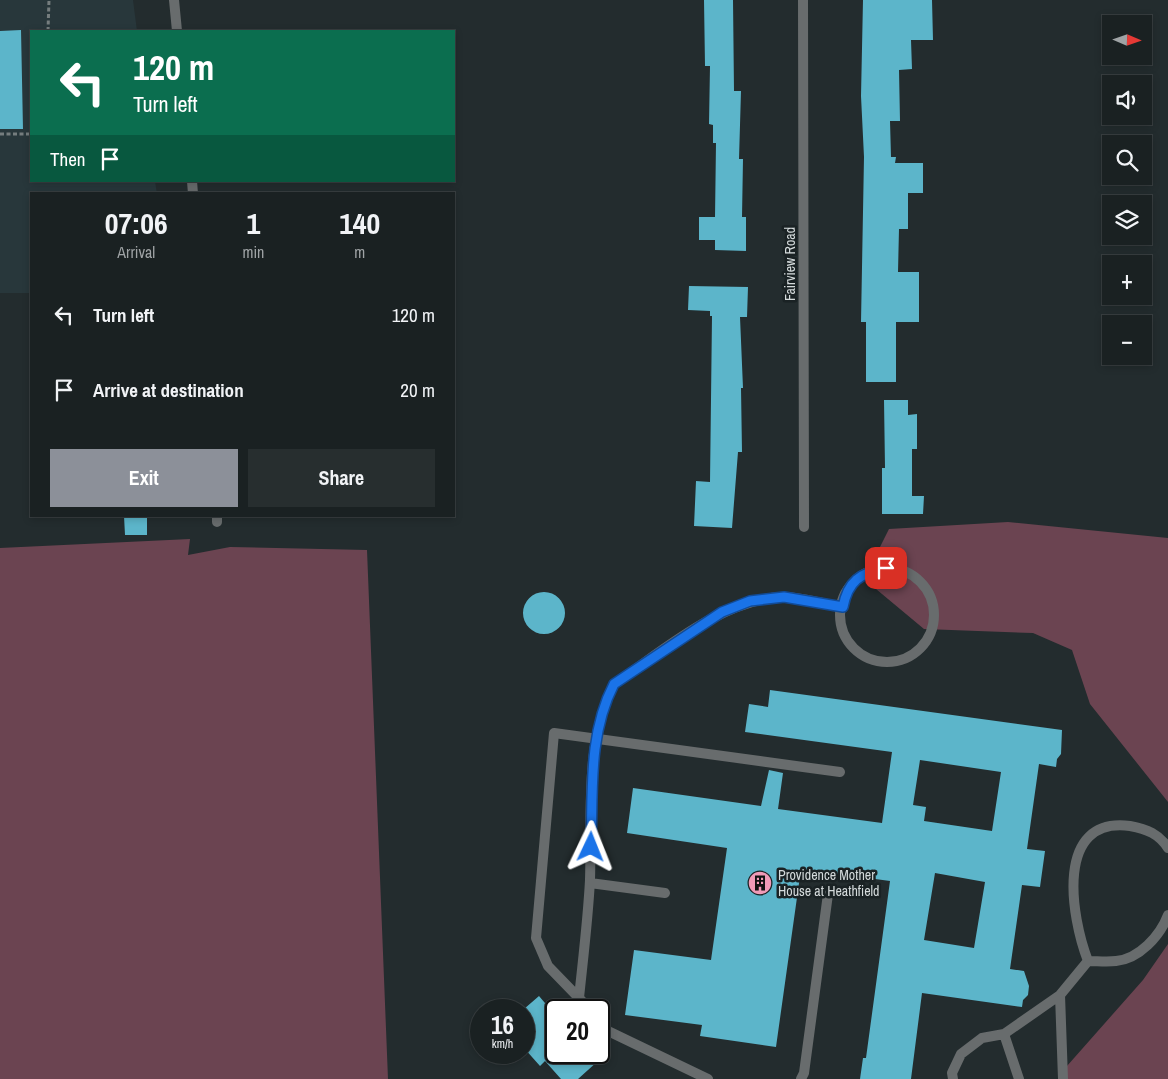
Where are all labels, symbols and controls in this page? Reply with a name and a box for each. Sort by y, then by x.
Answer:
north arrow [1102,15,1152,65]
map controls [1102,15,1152,365]
text: 120 m [133,44,214,91]
icon: left [50,50,115,115]
button: sound [1102,75,1152,125]
text: Turn left [133,89,198,119]
button: search [1102,135,1152,185]
icon: arrive [96,145,124,173]
text: Then [50,146,86,172]
button: layers [1102,195,1152,245]
text: 07:06 [105,203,168,243]
text: 1 [247,203,260,243]
text: 140 [339,203,380,243]
street label: Fairview Road [781,227,799,301]
text: Arrival [117,241,155,263]
text: min [242,241,264,263]
text: m [354,241,365,263]
button: + [1102,255,1152,305]
icon: left [50,301,78,329]
text: Turn left [93,302,154,328]
text: 120 m [392,302,435,328]
button: − [1102,315,1152,365]
icon: arrive [50,376,78,404]
text: Arrive at destination [93,377,244,403]
text: 20 m [400,377,435,403]
button: Exit [50,449,238,507]
button: Share [248,449,435,507]
pin [865,547,907,589]
icon: arrive [872,554,900,582]
position arrow [564,820,616,872]
place label: Providence Mother House at Heathfield [778,866,879,900]
building icon: Providence Mother House at Heathfield [747,870,773,896]
speed limit sign: 20 [545,999,610,1064]
text: 16 [491,1008,514,1042]
text: km/h [492,1036,513,1052]

